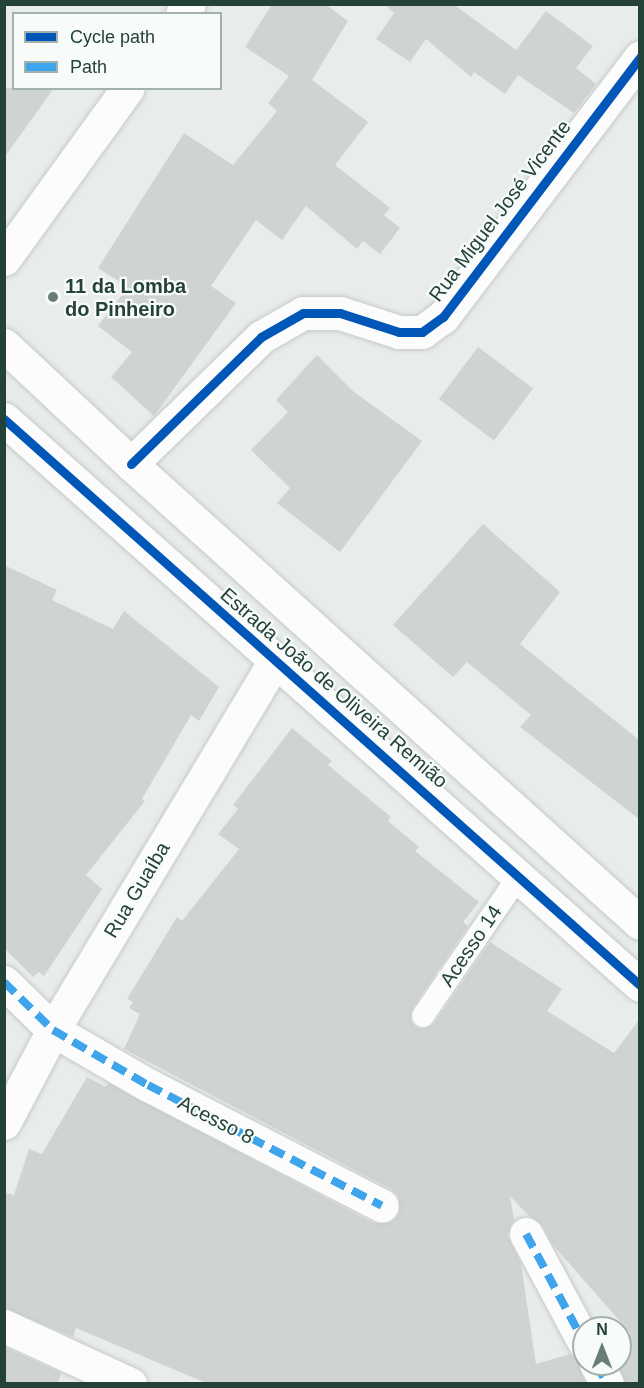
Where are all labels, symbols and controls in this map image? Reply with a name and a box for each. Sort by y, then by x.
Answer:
legend [12,12,222,90]
text: Cycle path [70,27,155,47]
text: Path [70,57,107,77]
street label: Rua Miguel José Vicente [424,116,576,306]
place label: 11 da Lomba do Pinheiro [65,274,186,321]
marker: 11 da Lomba do Pinheiro [46,290,60,304]
street label: Estrada João de Oliveira Remião [215,583,453,793]
street label: Rua Guaíba [99,838,175,942]
street label: Acesso 14 [435,901,507,991]
street label: Acesso 8 [174,1091,258,1149]
north arrow [572,1316,632,1376]
text: N [596,1321,608,1338]

